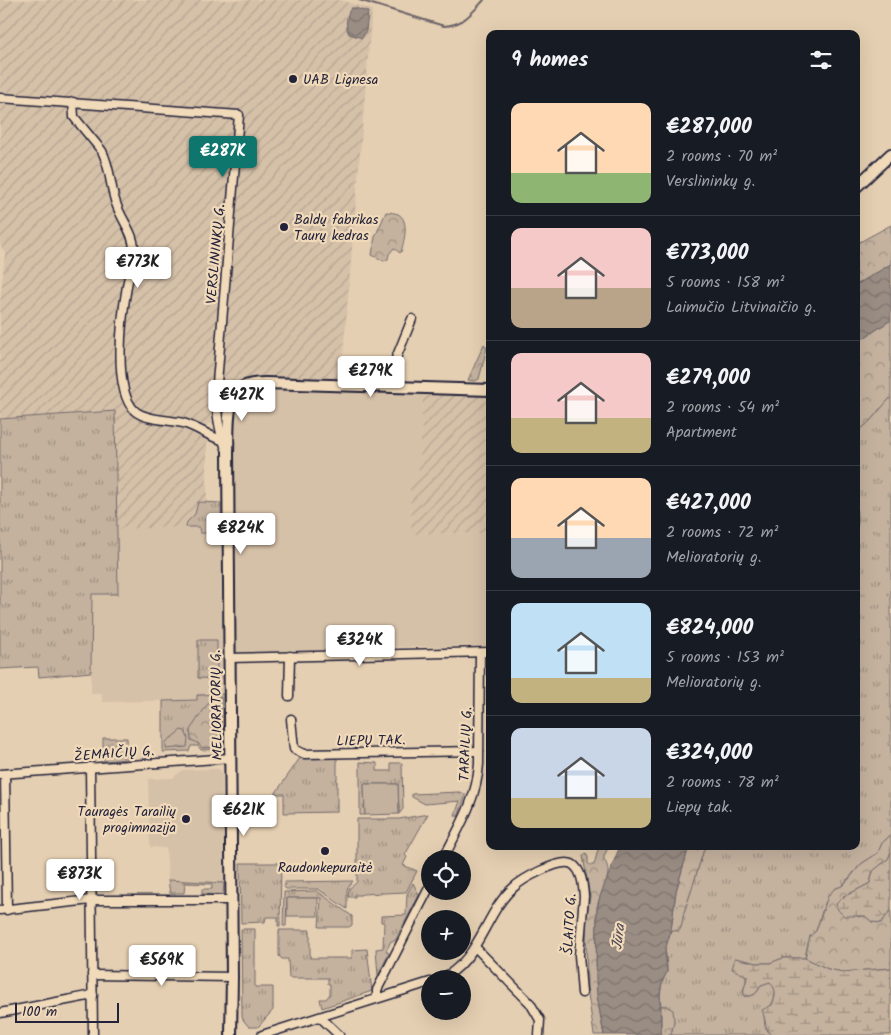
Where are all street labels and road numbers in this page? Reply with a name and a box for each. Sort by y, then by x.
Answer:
street label: VERSLININKŲ G. [201,203,231,305]
street label: MELIORATORIŲ G. [205,649,229,761]
street label: TARAILIŲ G. [454,706,478,782]
street label: LIEPŲ TAK. [336,729,406,753]
street label: ŽEMAIČIŲ G. [73,740,155,768]
street label: ŠLAITO G. [557,893,583,955]

